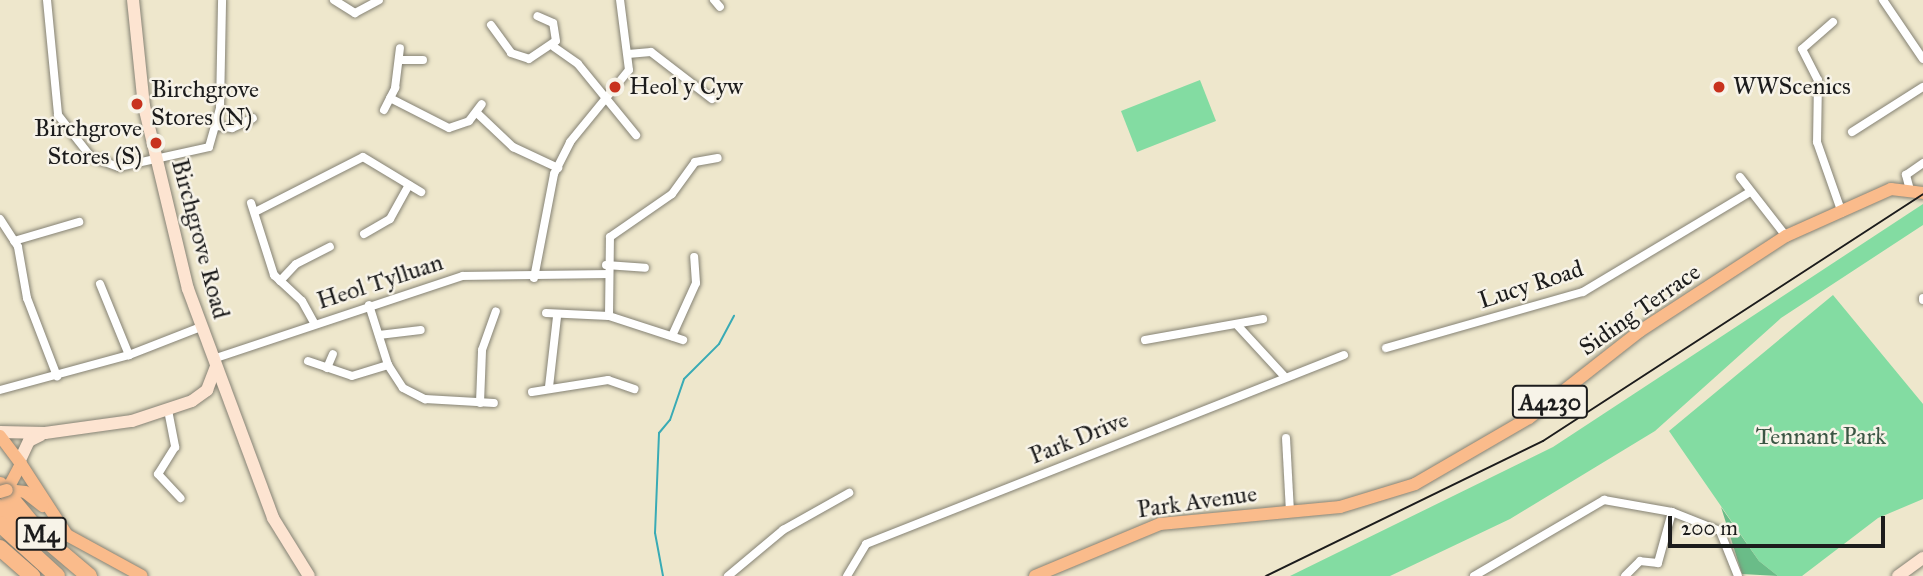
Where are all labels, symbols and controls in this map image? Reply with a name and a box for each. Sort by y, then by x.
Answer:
place label: Heol y Cyw [629,73,743,101]
place label: WWScenics [1733,73,1851,101]
place label: Birchgrove Stores (N) [151,76,259,132]
marker: Heol y Cyw [607,79,623,95]
marker: WWScenics [1711,79,1727,95]
marker: Birchgrove Stores (N) [129,96,145,112]
place label: Birchgrove Stores (S) [34,115,142,171]
marker: Birchgrove Stores (S) [148,135,164,151]
street label: Birchgrove Road [165,156,235,322]
street label: Heol Tylluan [313,248,447,316]
street label: Lucy Road [1475,255,1587,315]
street label: Siding Terrace [1574,258,1706,362]
road number: A4230 [1512,382,1588,422]
street label: Park Drive [1025,405,1133,471]
park label: Tennant Park [1756,423,1886,451]
street label: Park Avenue [1135,479,1259,525]
scale bar [1671,503,1888,546]
road number: M4 [15,514,67,554]
text: 200 m [1681,515,1738,541]

